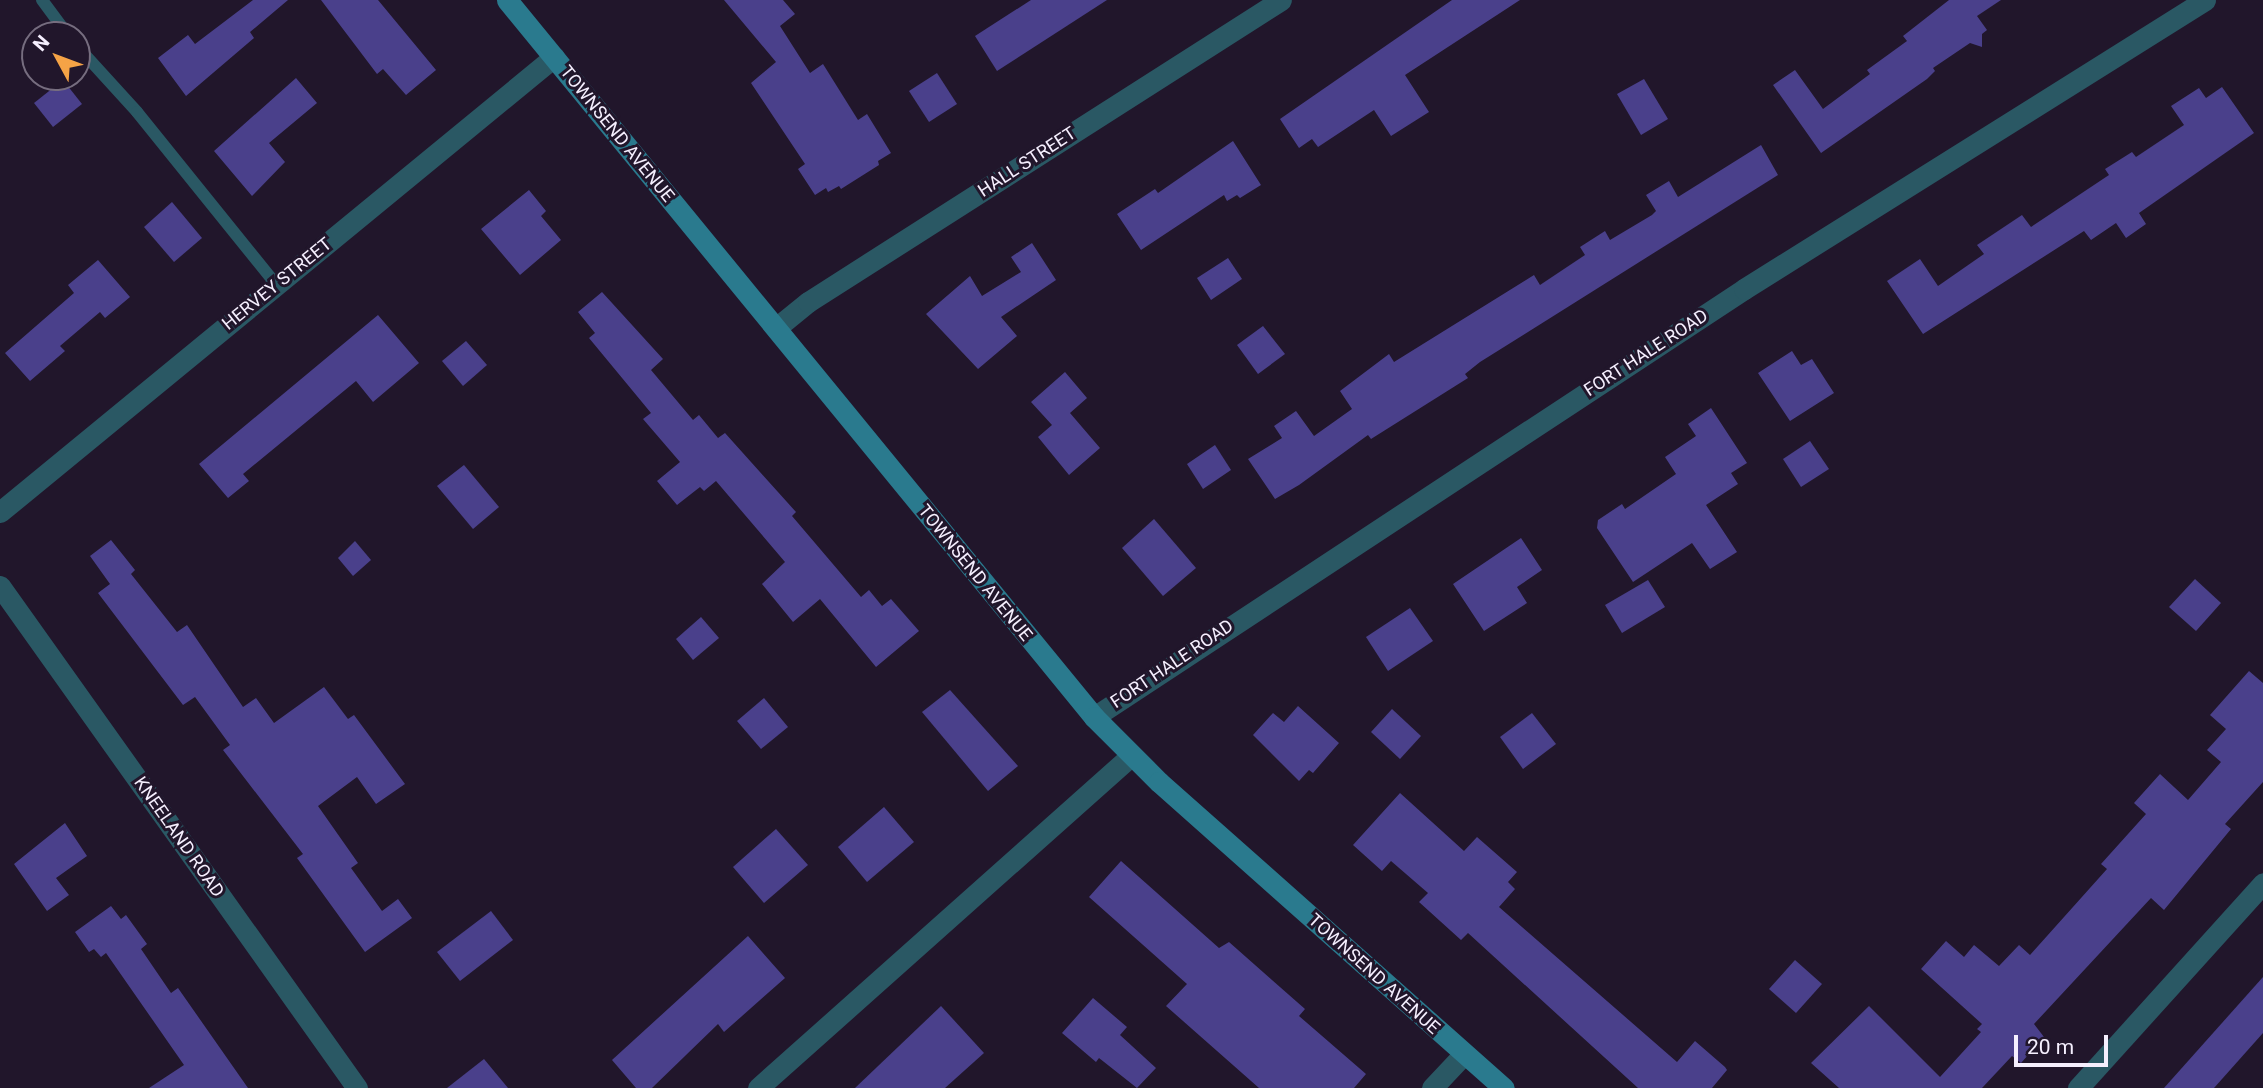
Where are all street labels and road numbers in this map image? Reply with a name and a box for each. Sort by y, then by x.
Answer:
street label: TOWNSEND AVENUE [555,61,679,207]
street label: HALL STREET [974,122,1080,202]
street label: HERVEY STREET [218,233,336,335]
street label: FORT HALE ROAD [1580,305,1712,401]
street label: TOWNSEND AVENUE [913,500,1037,646]
street label: FORT HALE ROAD [1106,615,1238,713]
street label: KNEELAND ROAD [129,773,229,901]
street label: TOWNSEND AVENUE [1304,909,1444,1039]

